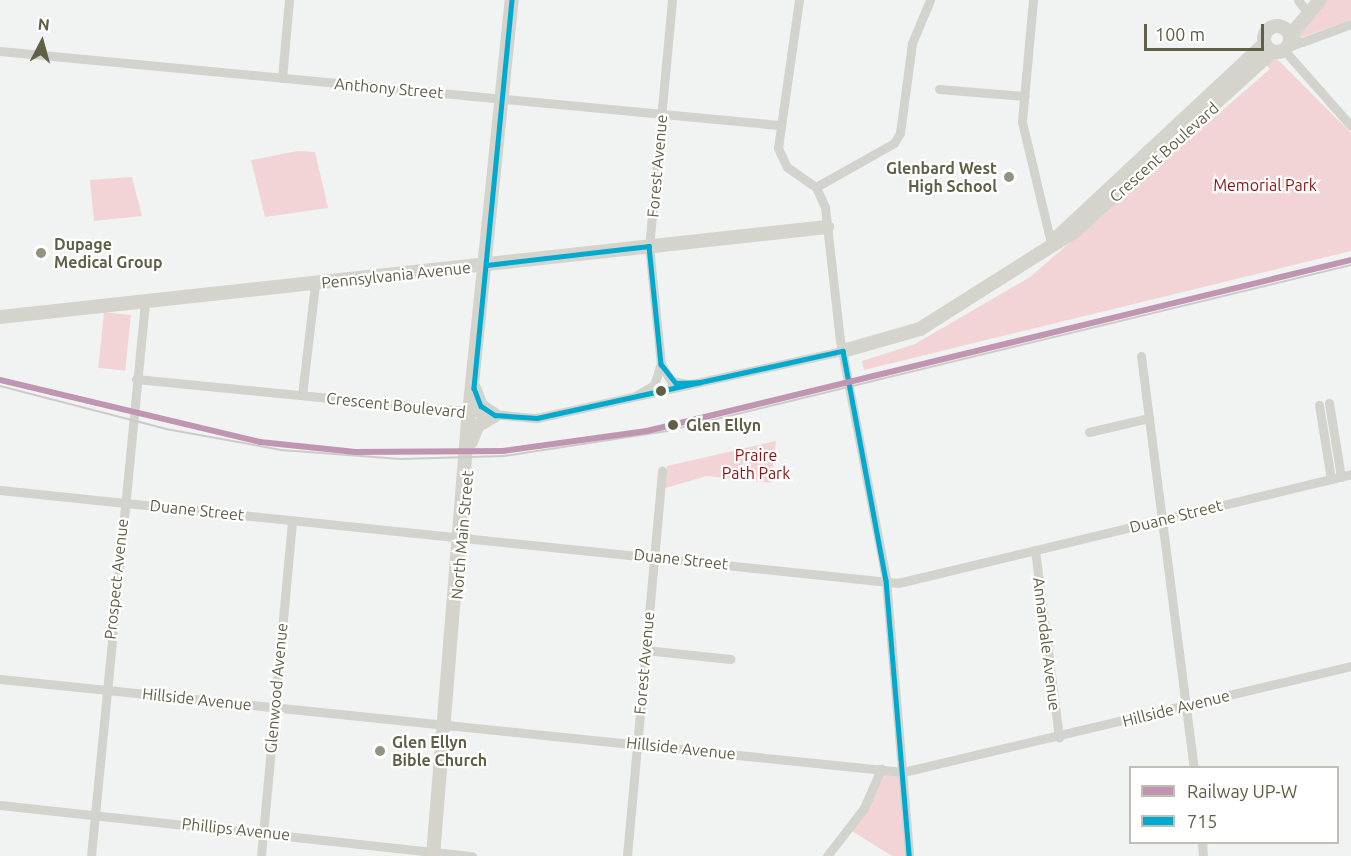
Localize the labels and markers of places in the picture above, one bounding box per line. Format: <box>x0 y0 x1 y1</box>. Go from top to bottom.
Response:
place label: Glenbard West High School <box>886 158 997 196</box>
marker: Glenbard West High School <box>1002 170 1016 184</box>
place label: Dupage Medical Group <box>54 234 162 272</box>
marker: Dupage Medical Group <box>32 244 50 262</box>
unlabelled marker <box>655 385 667 397</box>
place label: Glen Ellyn <box>686 415 761 435</box>
marker: Glen Ellyn <box>664 416 682 434</box>
place label: Glen Ellyn Bible Church <box>392 732 487 770</box>
marker: Glen Ellyn Bible Church <box>373 744 387 758</box>

